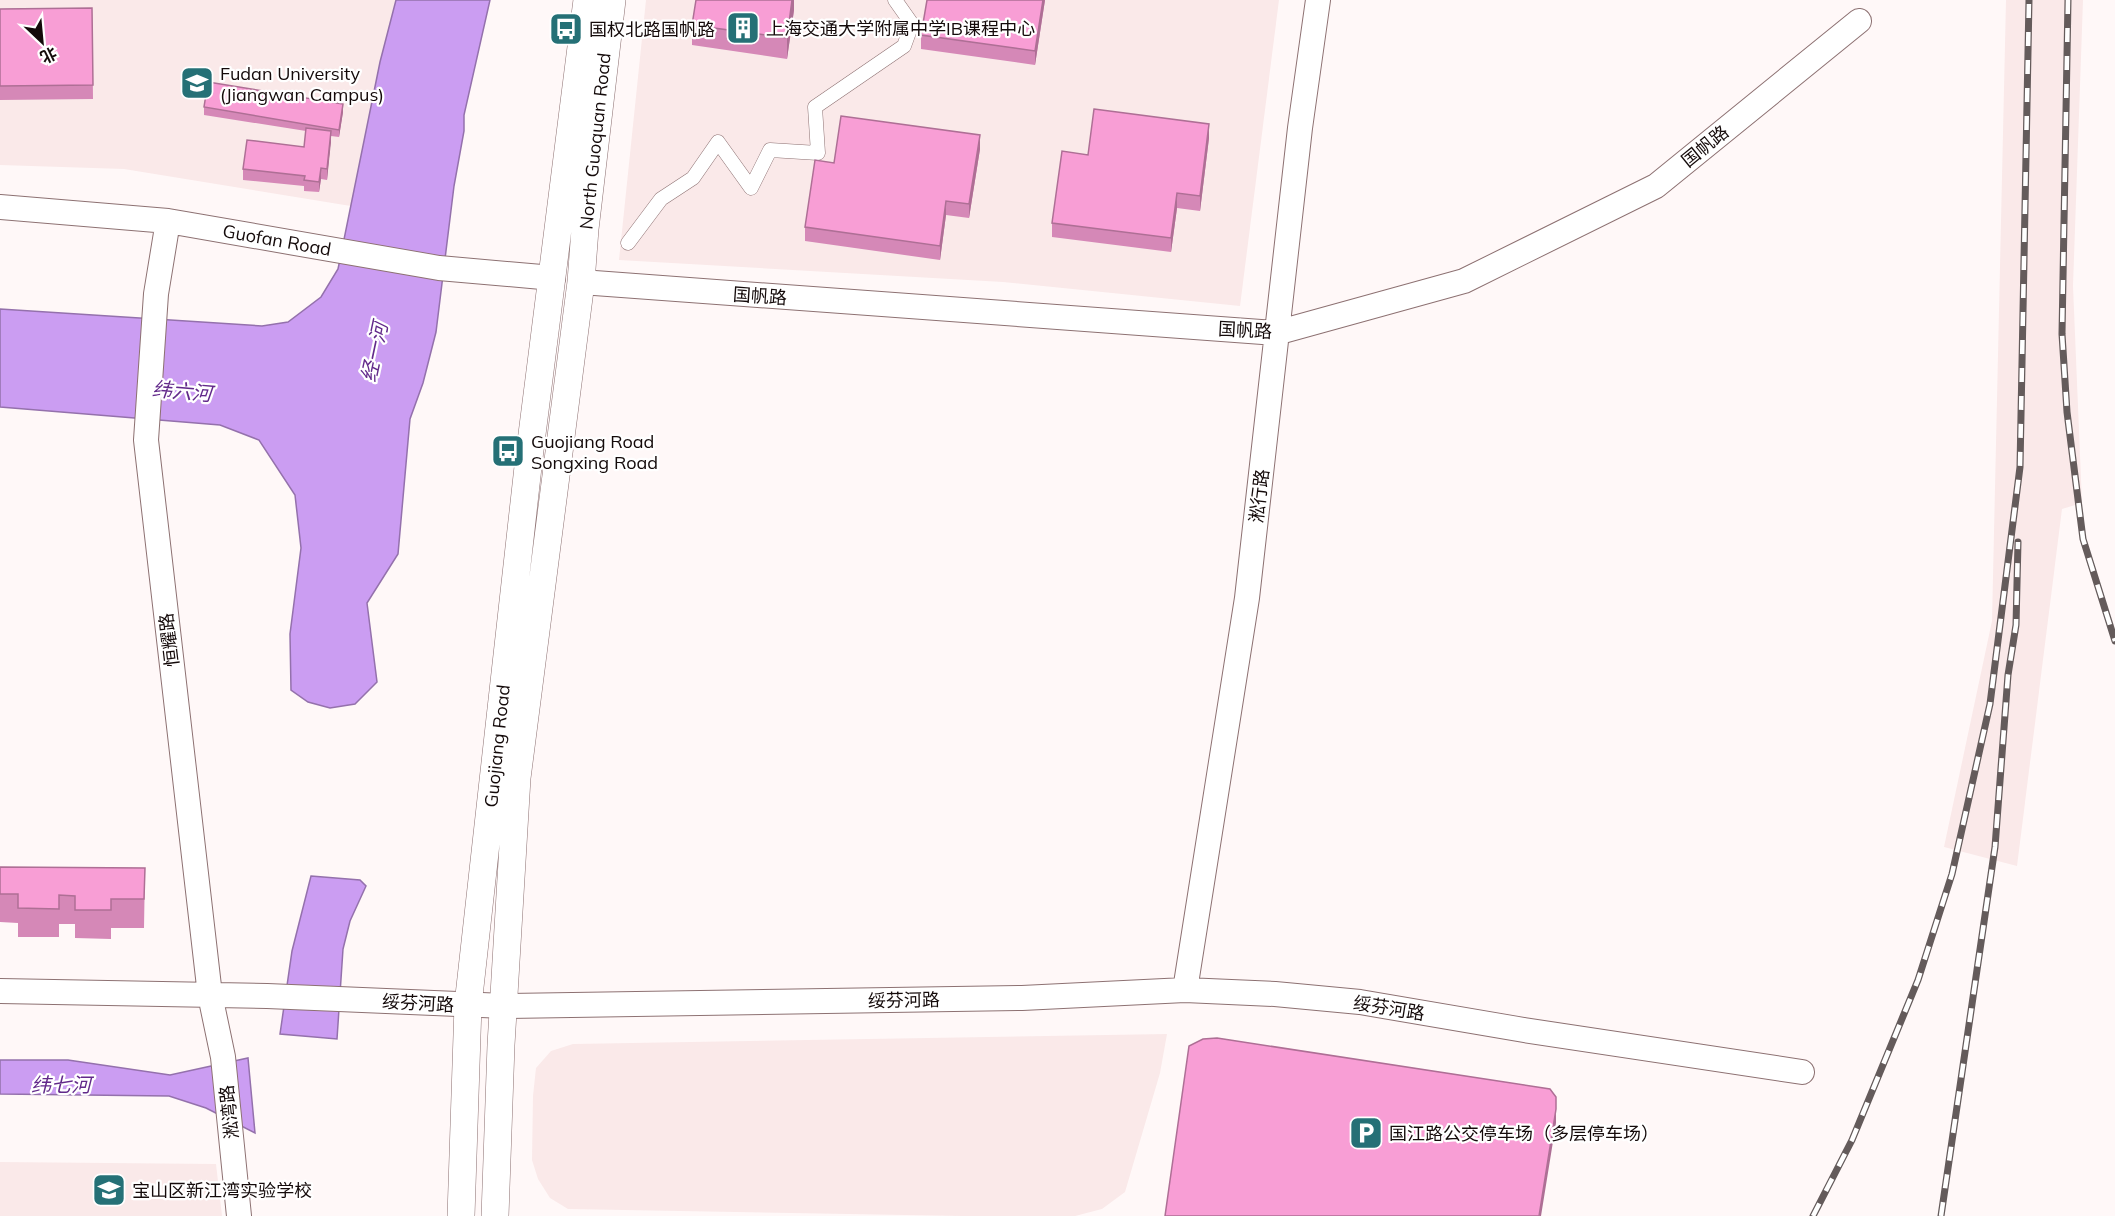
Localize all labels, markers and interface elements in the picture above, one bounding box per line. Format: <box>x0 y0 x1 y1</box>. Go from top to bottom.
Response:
building icon: 上海交通大学附属中学IB课程中心 <box>725 10 761 46</box>
bus stop icon: 国权北路国帆路 <box>548 11 584 47</box>
north arrow <box>12 12 72 72</box>
place label: 上海交通大学附属中学IB课程中心 <box>766 17 1035 40</box>
place label: 国权北路国帆路 <box>589 18 715 41</box>
text: 北 <box>37 43 60 68</box>
street label: North Guoquan Road <box>574 52 616 230</box>
place label: Fudan University (Jiangwan Campus) <box>220 62 384 106</box>
school or university icon: Fudan University (Jiangwan Campus) <box>179 65 215 101</box>
street label: 国帆路 <box>1677 120 1733 172</box>
street label: Guofan Road <box>221 219 333 261</box>
street label: 国帆路 <box>732 283 788 309</box>
water label: 经一河 <box>356 316 393 384</box>
street label: 国帆路 <box>1217 317 1273 343</box>
water label: 纬六河 <box>151 376 217 406</box>
place label: Guojiang Road Songxing Road <box>531 430 658 474</box>
bus stop icon: Guojiang Road Songxing Road <box>490 433 526 469</box>
street label: 淞行路 <box>1244 468 1274 524</box>
street label: 恒耀路 <box>154 612 184 668</box>
street label: Guojiang Road <box>479 683 515 809</box>
street label: 绥芬河路 <box>868 988 940 1012</box>
street label: 绥芬河路 <box>381 990 455 1016</box>
street label: 绥芬河路 <box>1352 991 1426 1025</box>
water label: 纬七河 <box>31 1072 95 1097</box>
street label: 淞湾路 <box>215 1084 243 1140</box>
parking icon: 国江路公交停车场（多层停车场） <box>1348 1115 1384 1151</box>
place label: 国江路公交停车场（多层停车场） <box>1389 1122 1659 1145</box>
school or university icon: 宝山区新江湾实验学校 <box>91 1172 127 1208</box>
place label: 宝山区新江湾实验学校 <box>132 1179 312 1202</box>

